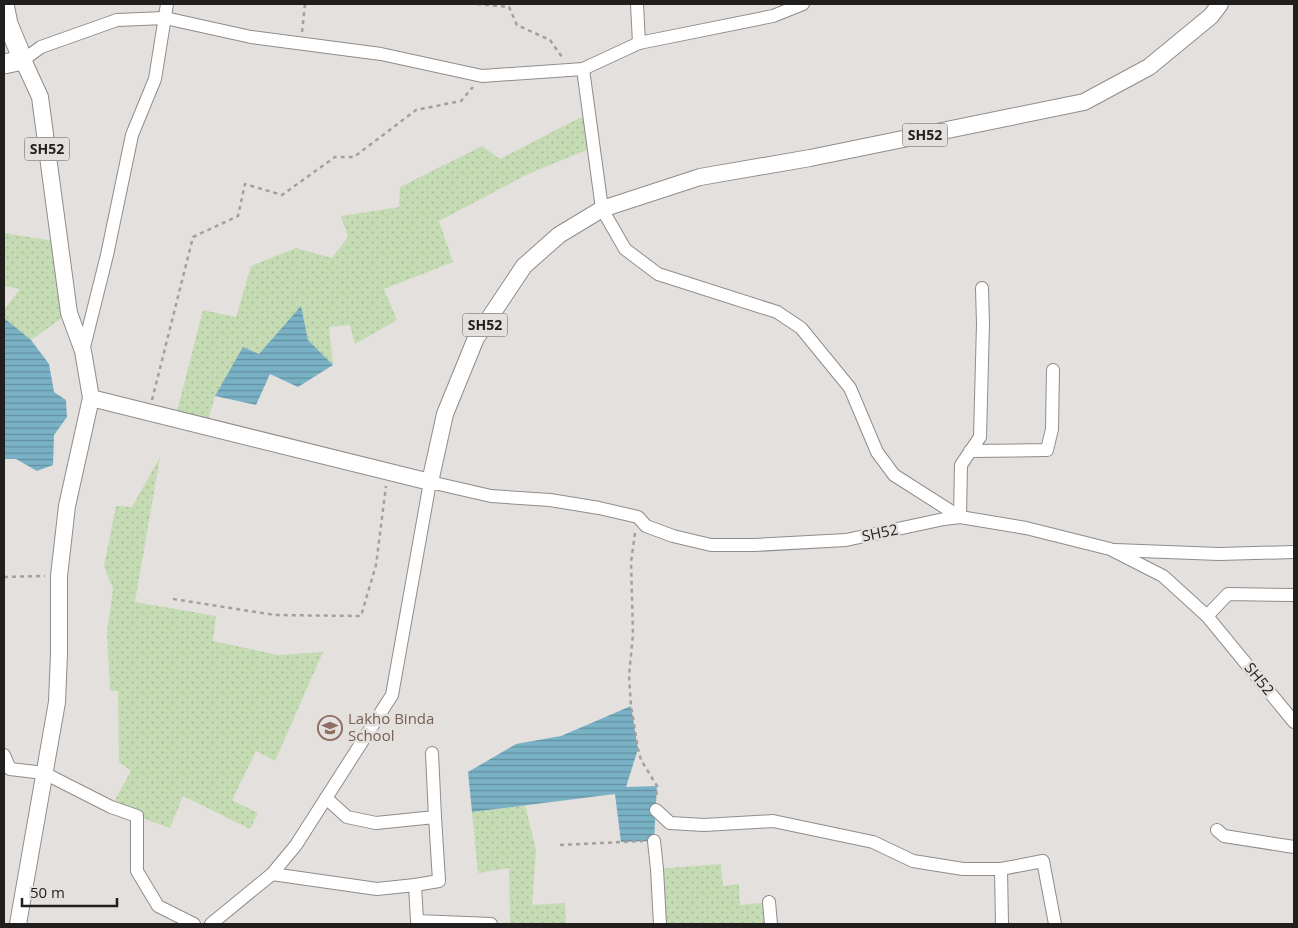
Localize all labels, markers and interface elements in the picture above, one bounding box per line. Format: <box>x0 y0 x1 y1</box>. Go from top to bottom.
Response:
road number: SH52 <box>902 124 948 146</box>
road number: SH52 <box>24 138 70 160</box>
road number: SH52 <box>462 314 508 336</box>
street label: SH52 <box>860 518 900 546</box>
street label: SH52 <box>1241 658 1279 699</box>
place label: Lakho Binda School <box>348 708 434 745</box>
school or university icon: Lakho Binda School <box>317 715 343 741</box>
scale bar <box>22 876 118 908</box>
text: 50 m <box>30 882 65 902</box>

